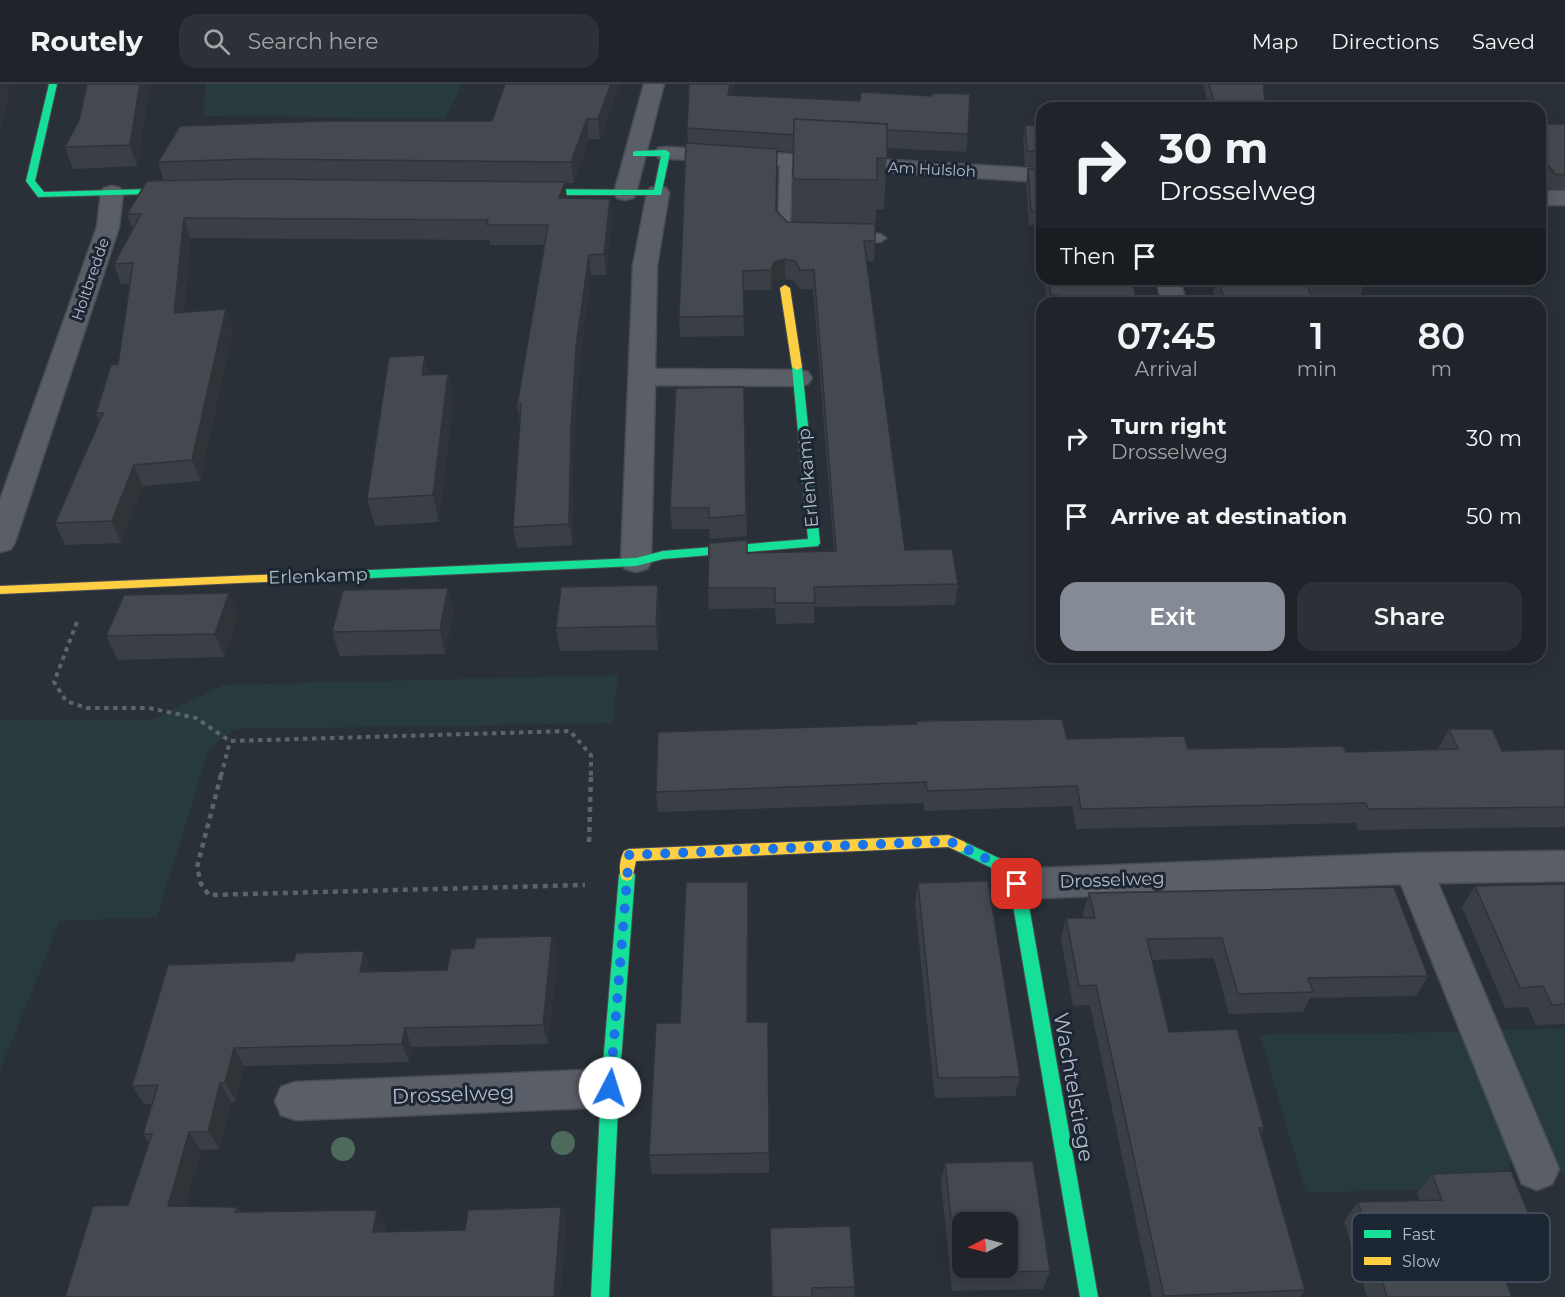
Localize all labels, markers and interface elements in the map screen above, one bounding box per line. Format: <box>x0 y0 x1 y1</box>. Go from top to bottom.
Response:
search box <box>179 14 599 68</box>
text: Routely <box>30 24 143 58</box>
icon: search <box>200 25 233 58</box>
text: Search here <box>248 28 379 55</box>
text: Map <box>1252 29 1298 54</box>
text: Directions <box>1331 29 1439 54</box>
text: Saved <box>1472 29 1535 54</box>
text: 30 m <box>1159 122 1268 174</box>
icon: right <box>1060 126 1138 204</box>
street label: Am Hülsloh <box>888 157 976 181</box>
text: Drosselweg <box>1159 174 1317 207</box>
street label: Holtbredde <box>67 235 113 323</box>
icon: arrive <box>1128 240 1161 273</box>
text: Then <box>1060 243 1116 270</box>
text: 07:45 <box>1117 314 1216 358</box>
text: 1 <box>1310 314 1324 358</box>
text: 80 <box>1418 314 1465 358</box>
text: Arrival <box>1135 357 1198 381</box>
text: min <box>1297 357 1337 381</box>
text: m <box>1431 357 1452 381</box>
text: Turn right <box>1111 413 1226 440</box>
icon: right <box>1060 422 1093 455</box>
text: 30 m <box>1466 425 1522 452</box>
street label: Erlenkamp <box>793 427 823 529</box>
text: Drosselweg <box>1111 440 1228 464</box>
icon: arrive <box>1060 500 1093 533</box>
text: Arrive at destination <box>1111 503 1347 530</box>
text: 50 m <box>1466 503 1522 530</box>
street label: Erlenkamp <box>268 563 368 589</box>
button: Exit <box>1060 582 1285 651</box>
button: Share <box>1297 582 1522 651</box>
pin <box>991 858 1042 909</box>
icon: arrive <box>1000 867 1033 900</box>
street label: Drosselweg <box>1059 867 1165 893</box>
street label: Wachtelstiege <box>1049 1010 1099 1164</box>
position arrow <box>578 1056 642 1120</box>
street label: Drosselweg <box>391 1079 515 1109</box>
north arrow <box>952 1212 1018 1278</box>
map controls <box>952 1212 1018 1278</box>
legend <box>1352 1213 1550 1282</box>
text: Fast <box>1402 1225 1436 1244</box>
text: Slow <box>1402 1252 1440 1271</box>

